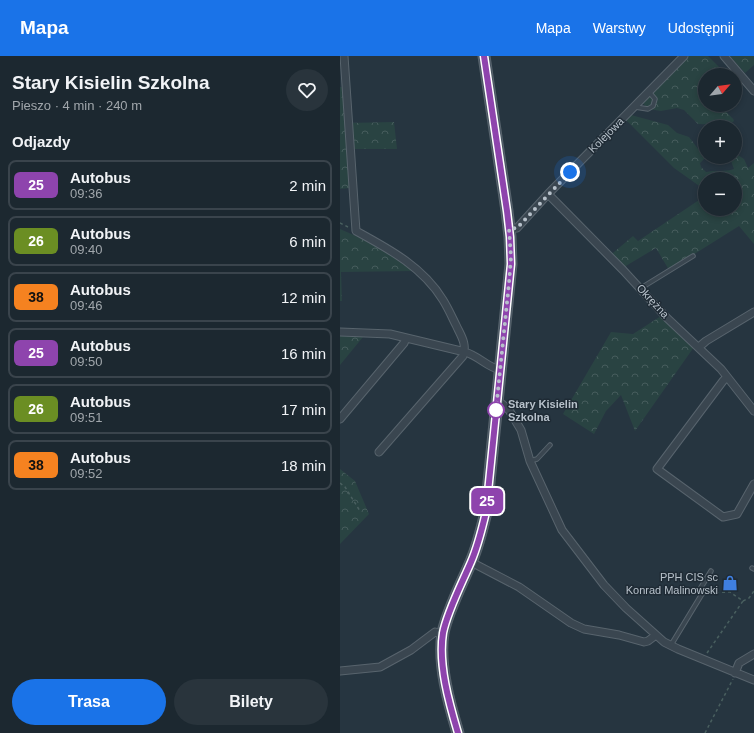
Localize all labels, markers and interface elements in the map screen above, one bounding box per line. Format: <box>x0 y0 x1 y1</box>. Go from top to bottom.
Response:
text: Mapa <box>20 17 69 38</box>
text: Mapa <box>536 20 571 36</box>
text: Warstwy <box>593 20 646 36</box>
text: Udostępnij <box>668 20 734 36</box>
north arrow <box>698 68 742 112</box>
map controls <box>698 68 742 216</box>
button: heart <box>286 69 328 111</box>
text: Stary Kisielin Szkolna <box>12 72 209 93</box>
text: Pieszo · 4 min · 240 m <box>12 98 142 113</box>
street label: Kolejowa <box>586 114 627 155</box>
button: + <box>698 120 742 164</box>
text: Odjazdy <box>12 133 70 150</box>
your location <box>560 162 580 182</box>
text: Autobus <box>70 169 131 186</box>
button: − <box>698 172 742 216</box>
text: 25 <box>28 177 44 193</box>
text: 2 min <box>289 177 326 194</box>
text: 09:36 <box>70 186 103 201</box>
text: Autobus <box>70 225 131 242</box>
text: 26 <box>28 233 44 249</box>
text: 6 min <box>289 233 326 250</box>
text: 09:40 <box>70 242 103 257</box>
text: Autobus <box>70 281 131 298</box>
street label: Okrężna <box>634 282 672 321</box>
text: 38 <box>28 289 44 305</box>
text: 12 min <box>281 289 326 306</box>
text: 09:46 <box>70 298 103 313</box>
text: Autobus <box>70 337 131 354</box>
text: 25 <box>28 345 44 361</box>
text: 16 min <box>281 345 326 362</box>
text: 09:50 <box>70 354 103 369</box>
text: Autobus <box>70 393 131 410</box>
place label: Stary Kisielin Szkolna <box>508 398 578 423</box>
text: 26 <box>28 401 44 417</box>
text: 17 min <box>281 401 326 418</box>
marker: Stary Kisielin Szkolna <box>487 401 505 419</box>
text: 09:51 <box>70 410 103 425</box>
text: Autobus <box>70 449 131 466</box>
text: 38 <box>28 457 44 473</box>
text: 18 min <box>281 457 326 474</box>
text: 09:52 <box>70 466 103 481</box>
line badge: 25 <box>469 488 505 514</box>
text: 25 <box>479 493 495 509</box>
place label: PPH CIS sc Konrad Malinowski <box>626 571 718 596</box>
shop icon: PPH CIS sc Konrad Malinowski <box>721 574 739 592</box>
button: Trasa <box>12 679 166 725</box>
button: Bilety <box>174 679 328 725</box>

